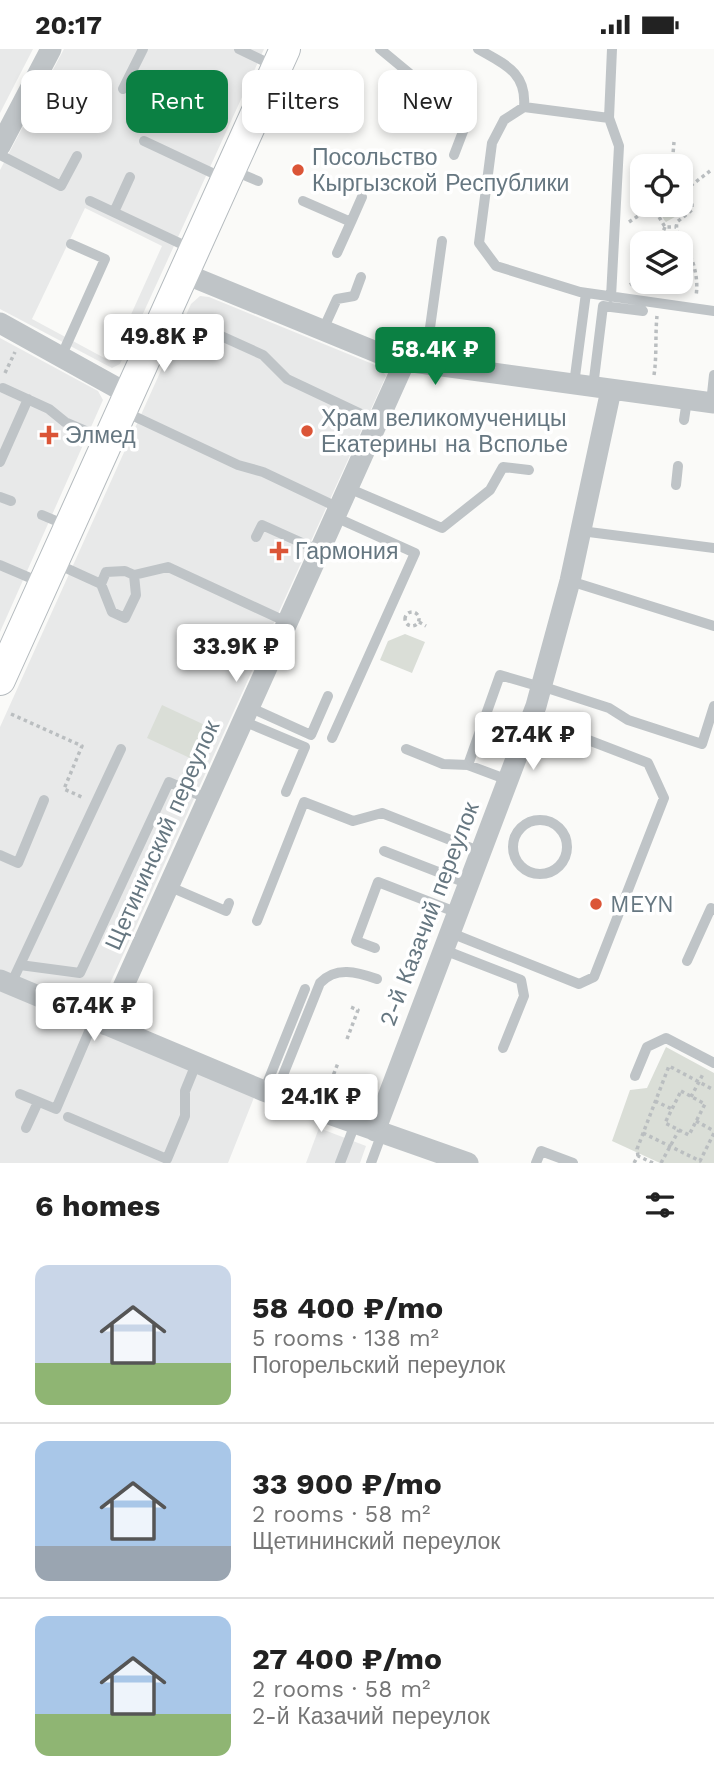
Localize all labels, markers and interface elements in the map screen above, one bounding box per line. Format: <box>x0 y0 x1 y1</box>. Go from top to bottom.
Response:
text: 20:17 <box>35 10 102 40</box>
chip: Buy <box>21 70 112 133</box>
chip: Rent <box>126 70 228 133</box>
chip: Filters <box>242 70 364 133</box>
chip: New <box>378 70 477 133</box>
place label: Посольство Кыргызской Республики <box>312 144 569 197</box>
map controls <box>630 154 693 294</box>
button: locate <box>630 154 693 217</box>
marker: Посольство Кыргызской Республики <box>290 162 306 178</box>
button: layers <box>630 231 693 294</box>
pin: 49.8K ₽ <box>99 315 229 374</box>
text: 49.8K ₽ <box>120 323 208 350</box>
pin: 58.4K ₽ <box>370 327 500 387</box>
text: 58.4K ₽ <box>391 336 479 363</box>
place label: Храм великомученицы Екатерины на Всполье <box>321 405 568 458</box>
place label: Элмед <box>65 422 136 449</box>
marker: Храм великомученицы Екатерины на Всполье <box>299 423 315 439</box>
marker: Элмед <box>39 425 59 445</box>
place label: Гармония <box>295 538 398 565</box>
marker: Гармония <box>269 541 289 561</box>
pin: 33.9K ₽ <box>171 625 301 684</box>
text: 33.9K ₽ <box>193 633 279 660</box>
pin: 27.4K ₽ <box>468 713 598 772</box>
street label: Щетининский переулок <box>100 715 226 954</box>
text: 27.4K ₽ <box>491 721 575 748</box>
street label: 2-й Казачий переулок <box>374 797 485 1030</box>
place label: MEYN <box>610 891 674 918</box>
marker: MEYN <box>588 896 604 912</box>
pin: 67.4K ₽ <box>29 983 159 1043</box>
text: 67.4K ₽ <box>52 992 136 1019</box>
pin: 24.1K ₽ <box>256 1075 386 1134</box>
text: 24.1K ₽ <box>281 1083 361 1110</box>
icon: filters <box>641 1186 679 1224</box>
text: 6 homes <box>35 1188 160 1223</box>
text: 58 400 ₽/mo <box>252 1290 443 1325</box>
icon: home <box>91 1293 175 1377</box>
text: 5 rooms · 138 m² <box>252 1325 439 1352</box>
text: Погорельский переулок <box>252 1352 505 1379</box>
text: 33 900 ₽/mo <box>252 1466 442 1501</box>
icon: home <box>91 1469 175 1553</box>
text: 2 rooms · 58 m² <box>252 1501 431 1528</box>
text: Щетининский переулок <box>252 1528 500 1555</box>
text: 27 400 ₽/mo <box>252 1641 442 1676</box>
icon: home <box>91 1644 175 1728</box>
text: 2 rooms · 58 m² <box>252 1676 431 1703</box>
text: 2-й Казачий переулок <box>252 1703 490 1730</box>

